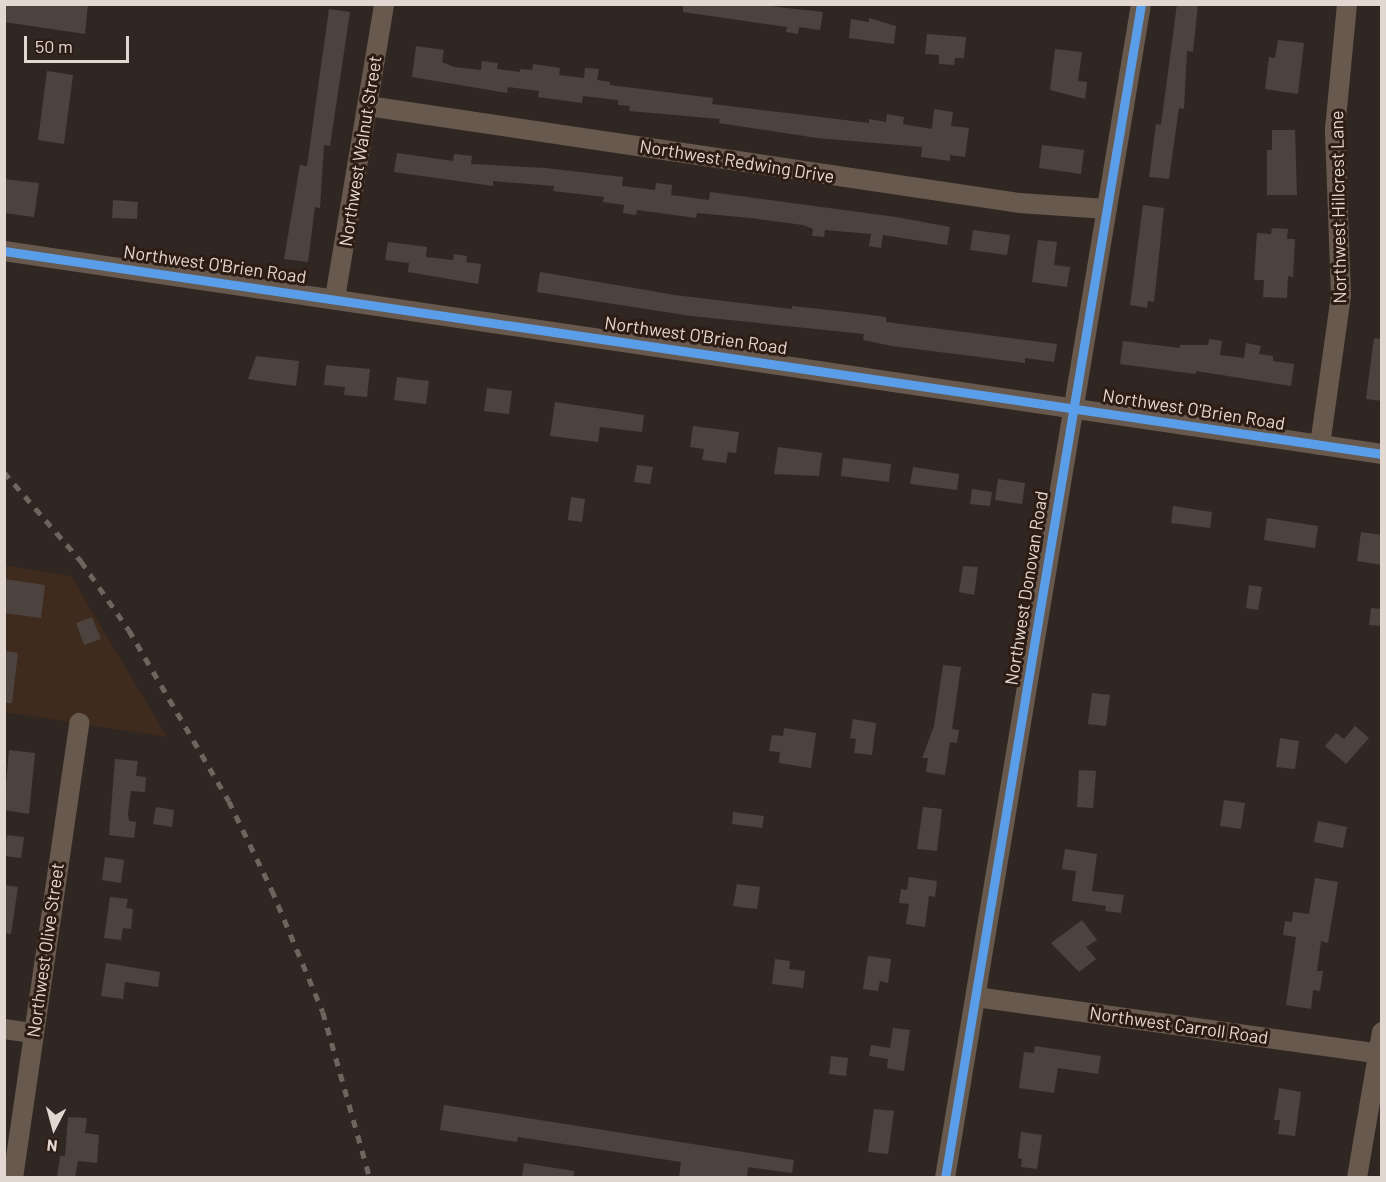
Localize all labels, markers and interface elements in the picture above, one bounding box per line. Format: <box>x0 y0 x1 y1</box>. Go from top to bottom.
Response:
scale bar <box>27 24 132 62</box>
text: 50 m <box>35 35 73 57</box>
street label: Northwest Walnut Street <box>334 54 386 248</box>
street label: Northwest Hillcrest Lane <box>1326 110 1350 304</box>
street label: Northwest Redwing Drive <box>638 135 836 187</box>
street label: Northwest O'Brien Road <box>122 240 308 288</box>
street label: Northwest O'Brien Road <box>603 311 789 359</box>
street label: Northwest O'Brien Road <box>1101 384 1287 434</box>
street label: Northwest Donovan Road <box>1000 489 1052 687</box>
street label: Northwest Olive Street <box>22 861 68 1039</box>
street label: Northwest Carroll Road <box>1088 1002 1270 1048</box>
north arrow <box>24 1098 84 1158</box>
text: N <box>46 1136 58 1156</box>

